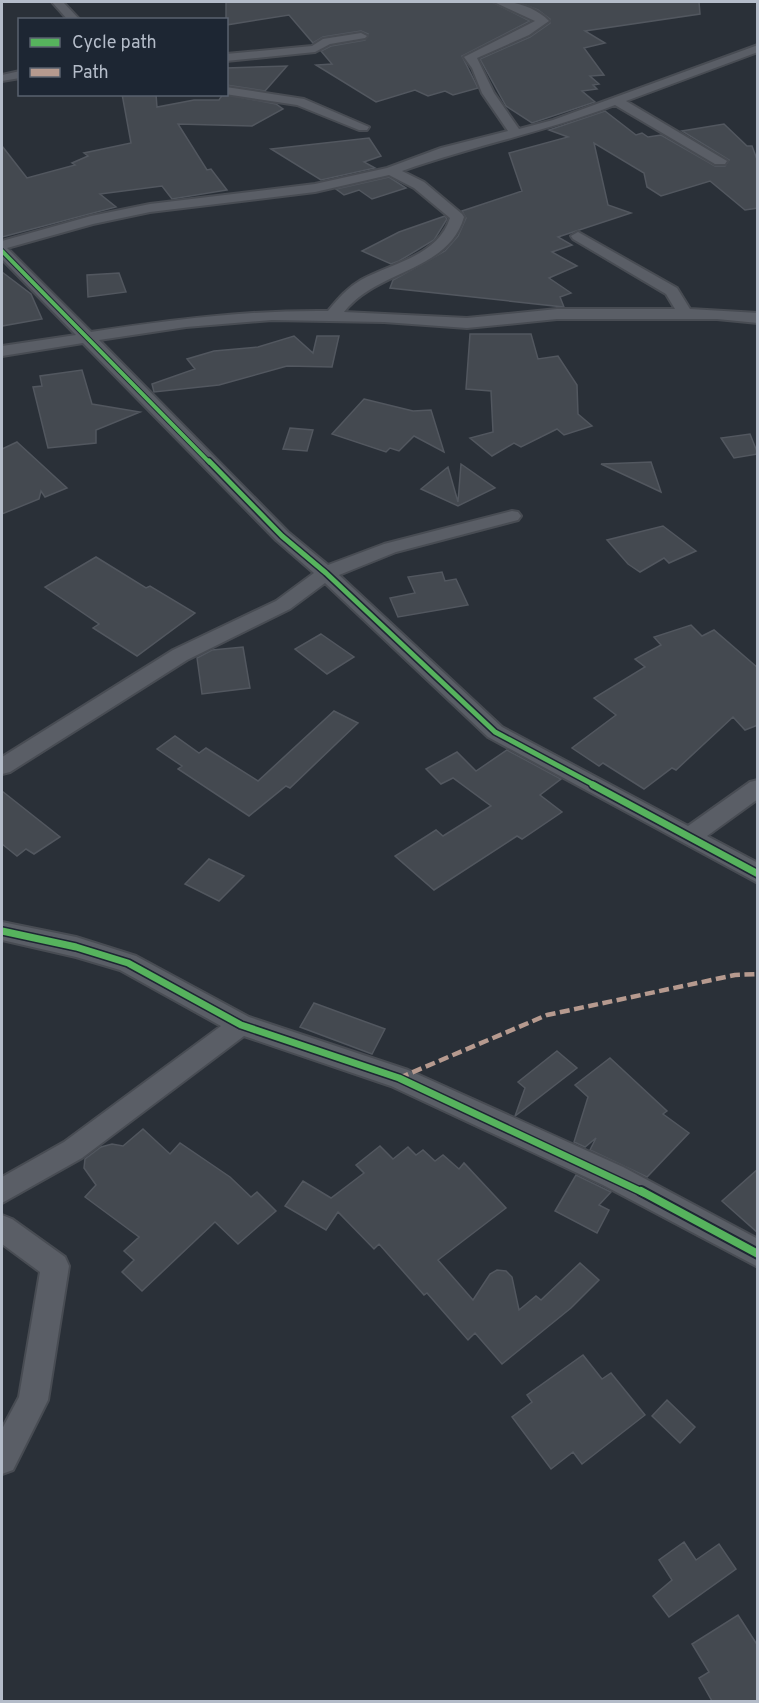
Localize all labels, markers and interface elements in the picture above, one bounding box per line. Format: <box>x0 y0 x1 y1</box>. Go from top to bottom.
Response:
legend <box>18 18 228 96</box>
text: Cycle path <box>72 32 157 55</box>
text: Path <box>72 62 109 85</box>

